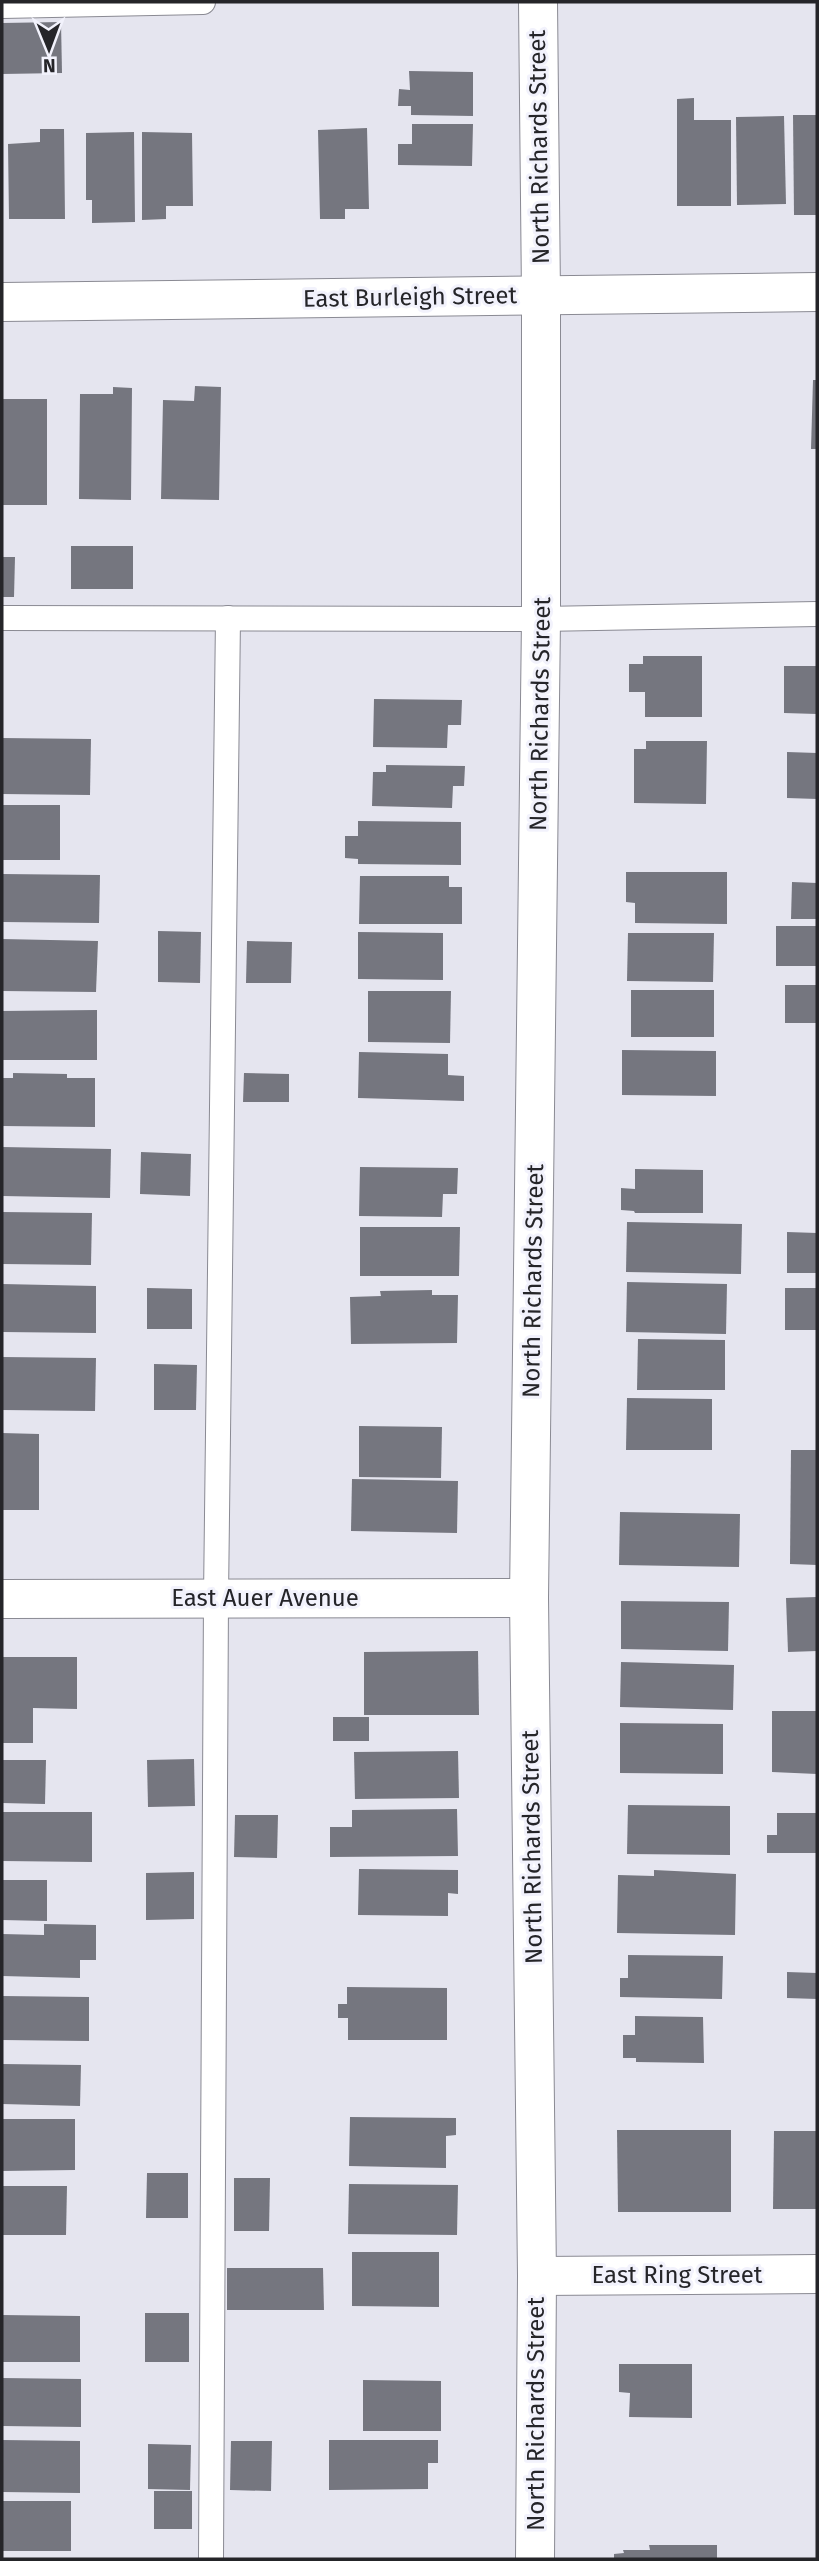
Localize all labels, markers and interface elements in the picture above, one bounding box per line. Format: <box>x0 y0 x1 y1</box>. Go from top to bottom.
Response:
north arrow <box>14 14 84 84</box>
street label: North Richards Street <box>523 29 555 264</box>
text: N <box>43 54 56 77</box>
street label: East Burleigh Street <box>303 281 518 313</box>
street label: North Richards Street <box>524 596 556 831</box>
street label: North Richards Street <box>517 1163 549 1398</box>
street label: East Auer Avenue <box>171 1584 359 1612</box>
street label: North Richards Street <box>516 1729 548 1964</box>
street label: East Ring Street <box>592 2261 763 2289</box>
street label: North Richards Street <box>522 2297 550 2531</box>

